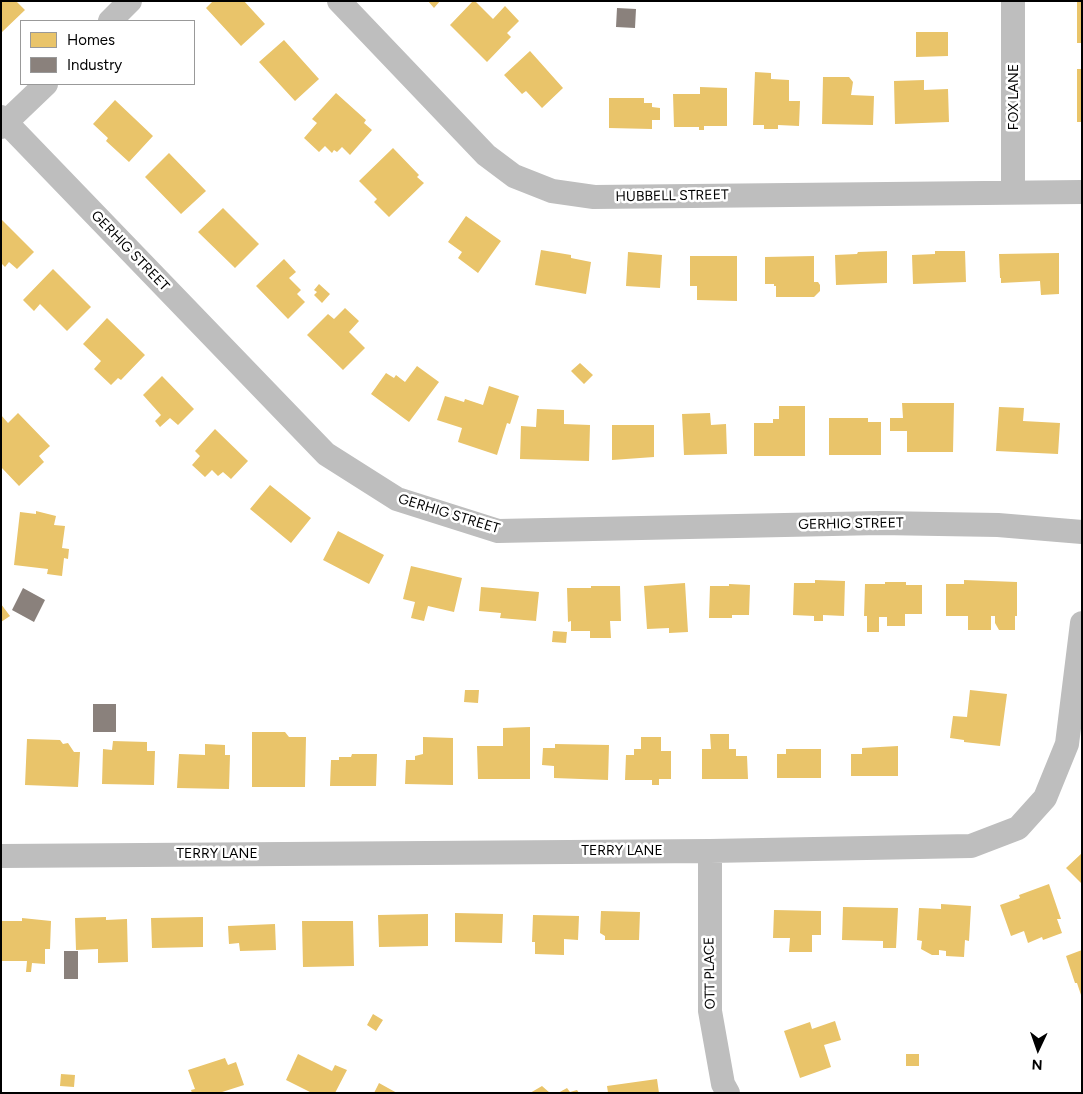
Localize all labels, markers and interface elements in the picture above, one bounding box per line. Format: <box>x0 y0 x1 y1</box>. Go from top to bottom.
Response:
legend <box>20 20 195 85</box>
text: Homes <box>67 31 115 49</box>
text: Industry <box>67 56 122 74</box>
street label: FOX LANE <box>1006 64 1022 130</box>
street label: HUBBELL STREET <box>615 187 729 205</box>
street label: GERHIG STREET <box>87 207 173 295</box>
street label: GERHIG STREET <box>396 491 502 537</box>
street label: GERHIG STREET <box>798 515 904 533</box>
street label: TERRY LANE <box>581 843 663 859</box>
street label: TERRY LANE <box>176 846 258 862</box>
street label: OTT PLACE <box>701 937 719 1009</box>
north arrow <box>1013 1024 1063 1074</box>
text: N <box>1031 1056 1043 1073</box>

